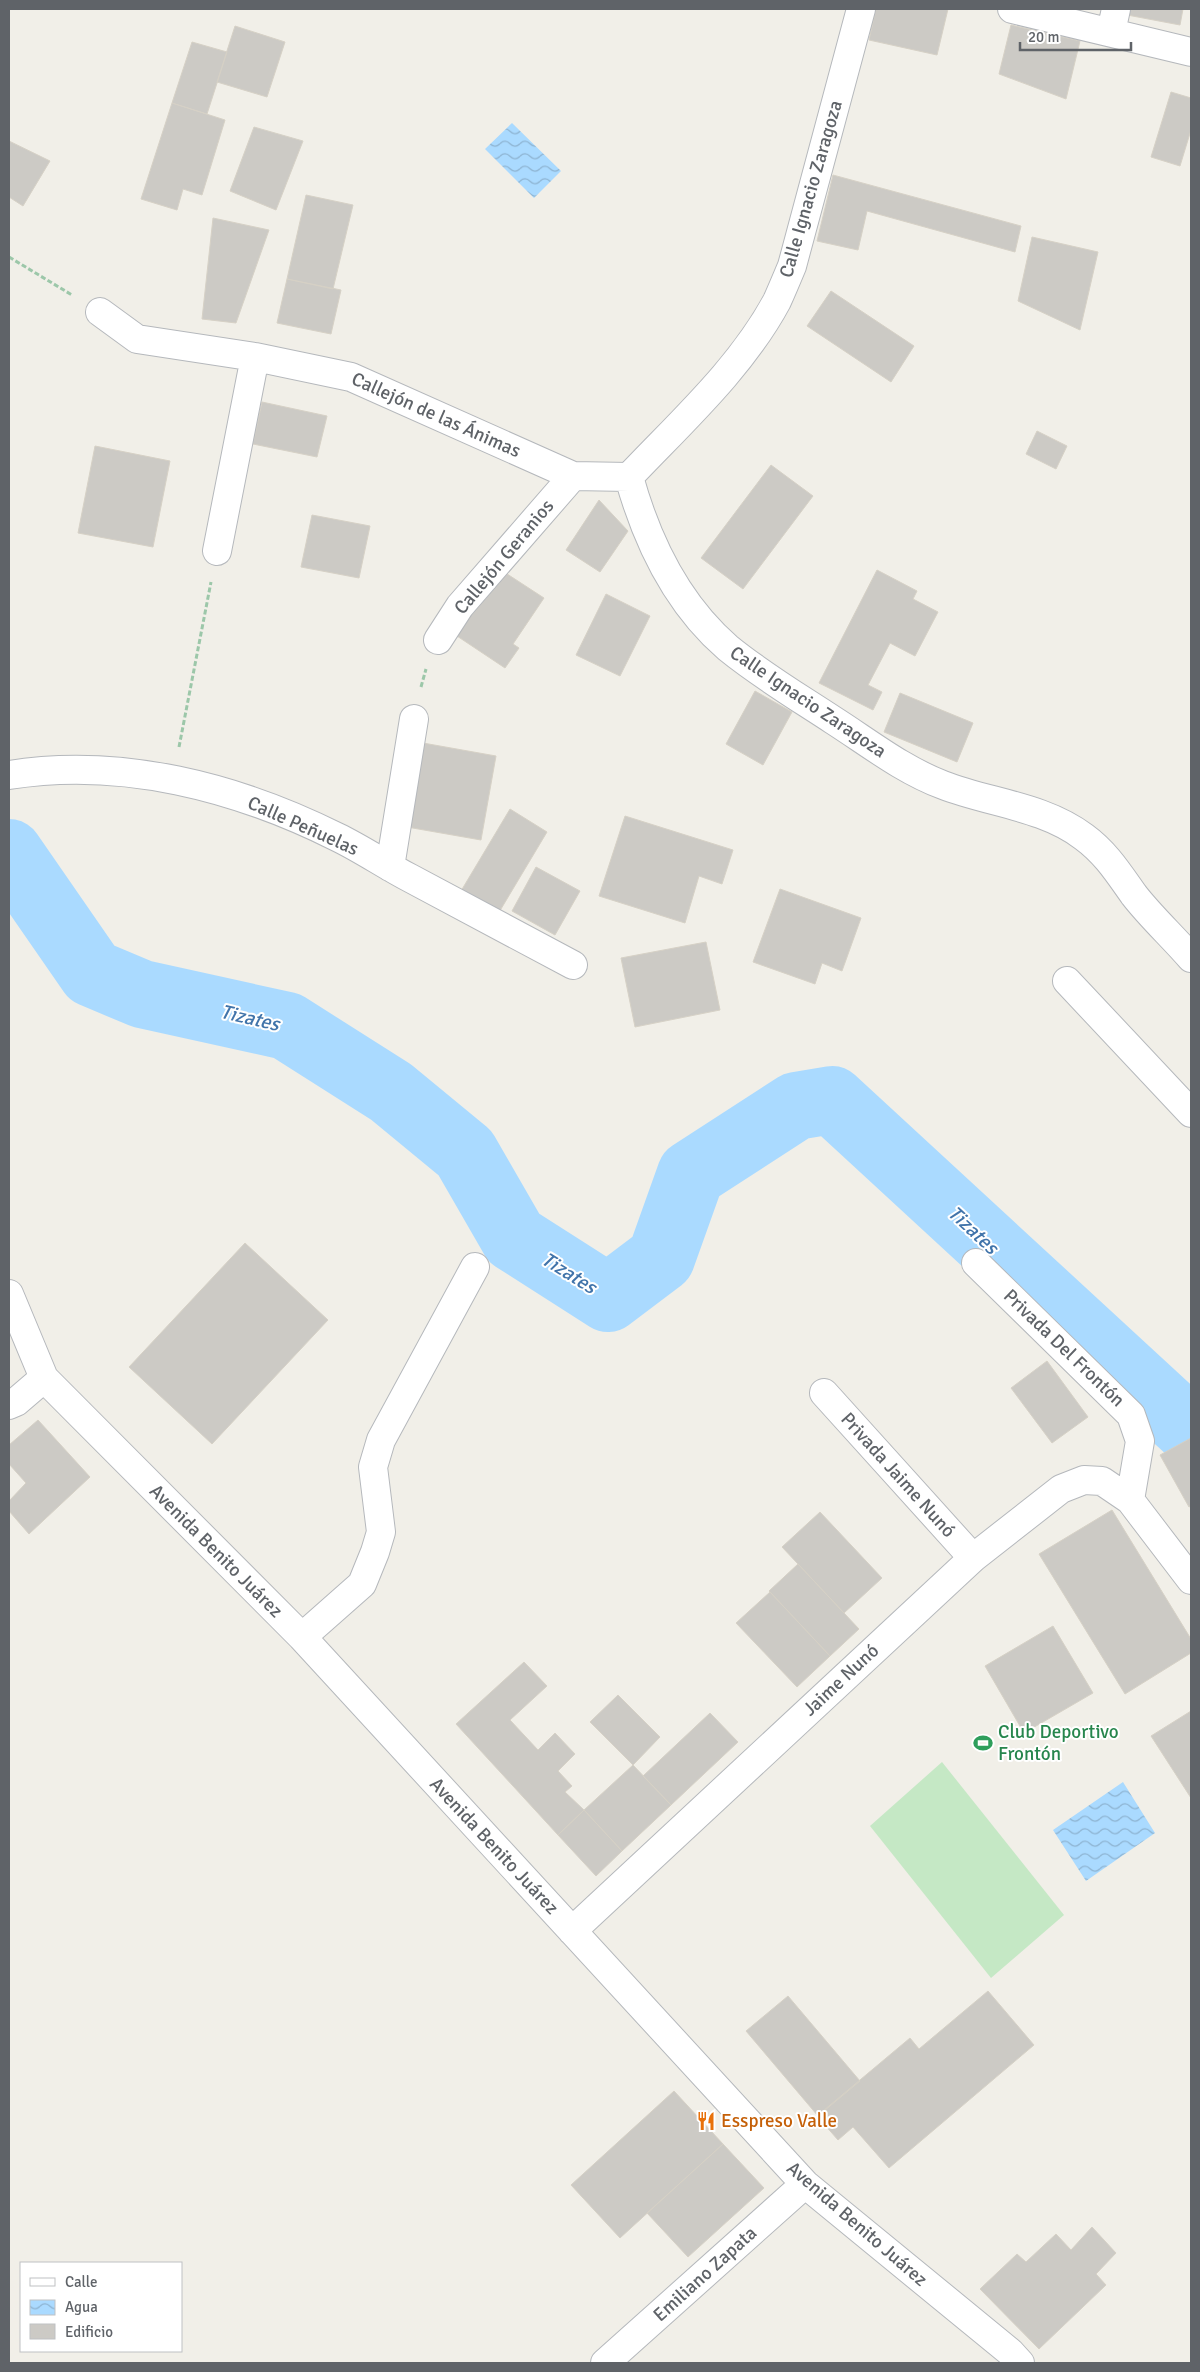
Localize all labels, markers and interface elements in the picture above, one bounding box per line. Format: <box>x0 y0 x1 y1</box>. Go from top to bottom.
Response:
scale bar <box>1020 20 1131 52</box>
text: 20 m <box>1028 28 1059 46</box>
street label: Calle Ignacio Zaragoza <box>774 98 848 280</box>
street label: Callejón de las Ánimas <box>348 367 524 463</box>
street label: Callejón Geranios <box>449 495 559 619</box>
street label: Calle Ignacio Zaragoza <box>725 641 891 763</box>
street label: Calle Peñuelas <box>244 791 362 861</box>
water label: Tizates <box>218 999 284 1037</box>
water label: Tizates <box>943 1200 1005 1261</box>
water label: Tizates <box>537 1247 603 1301</box>
street label: Privada Del Frontón <box>998 1284 1130 1412</box>
street label: Privada Jaime Nunó <box>836 1408 961 1543</box>
street label: Avenida Benito Juárez <box>144 1479 288 1623</box>
street label: Jaime Nunó <box>798 1639 884 1721</box>
place label: Club Deportivo Frontón <box>998 1720 1119 1766</box>
sports icon: Club Deportivo Frontón <box>972 1732 994 1754</box>
street label: Avenida Benito Juárez <box>424 1772 564 1920</box>
place label: Esspreso Valle <box>721 2109 837 2133</box>
restaurant icon: Esspreso Valle <box>695 2110 717 2132</box>
street label: Avenida Benito Juárez <box>782 2156 932 2292</box>
street label: Emiliano Zapata <box>648 2221 762 2327</box>
legend <box>20 2262 182 2352</box>
text: Calle <box>65 2273 98 2291</box>
text: Agua <box>65 2298 98 2316</box>
text: Edificio <box>65 2323 113 2341</box>

